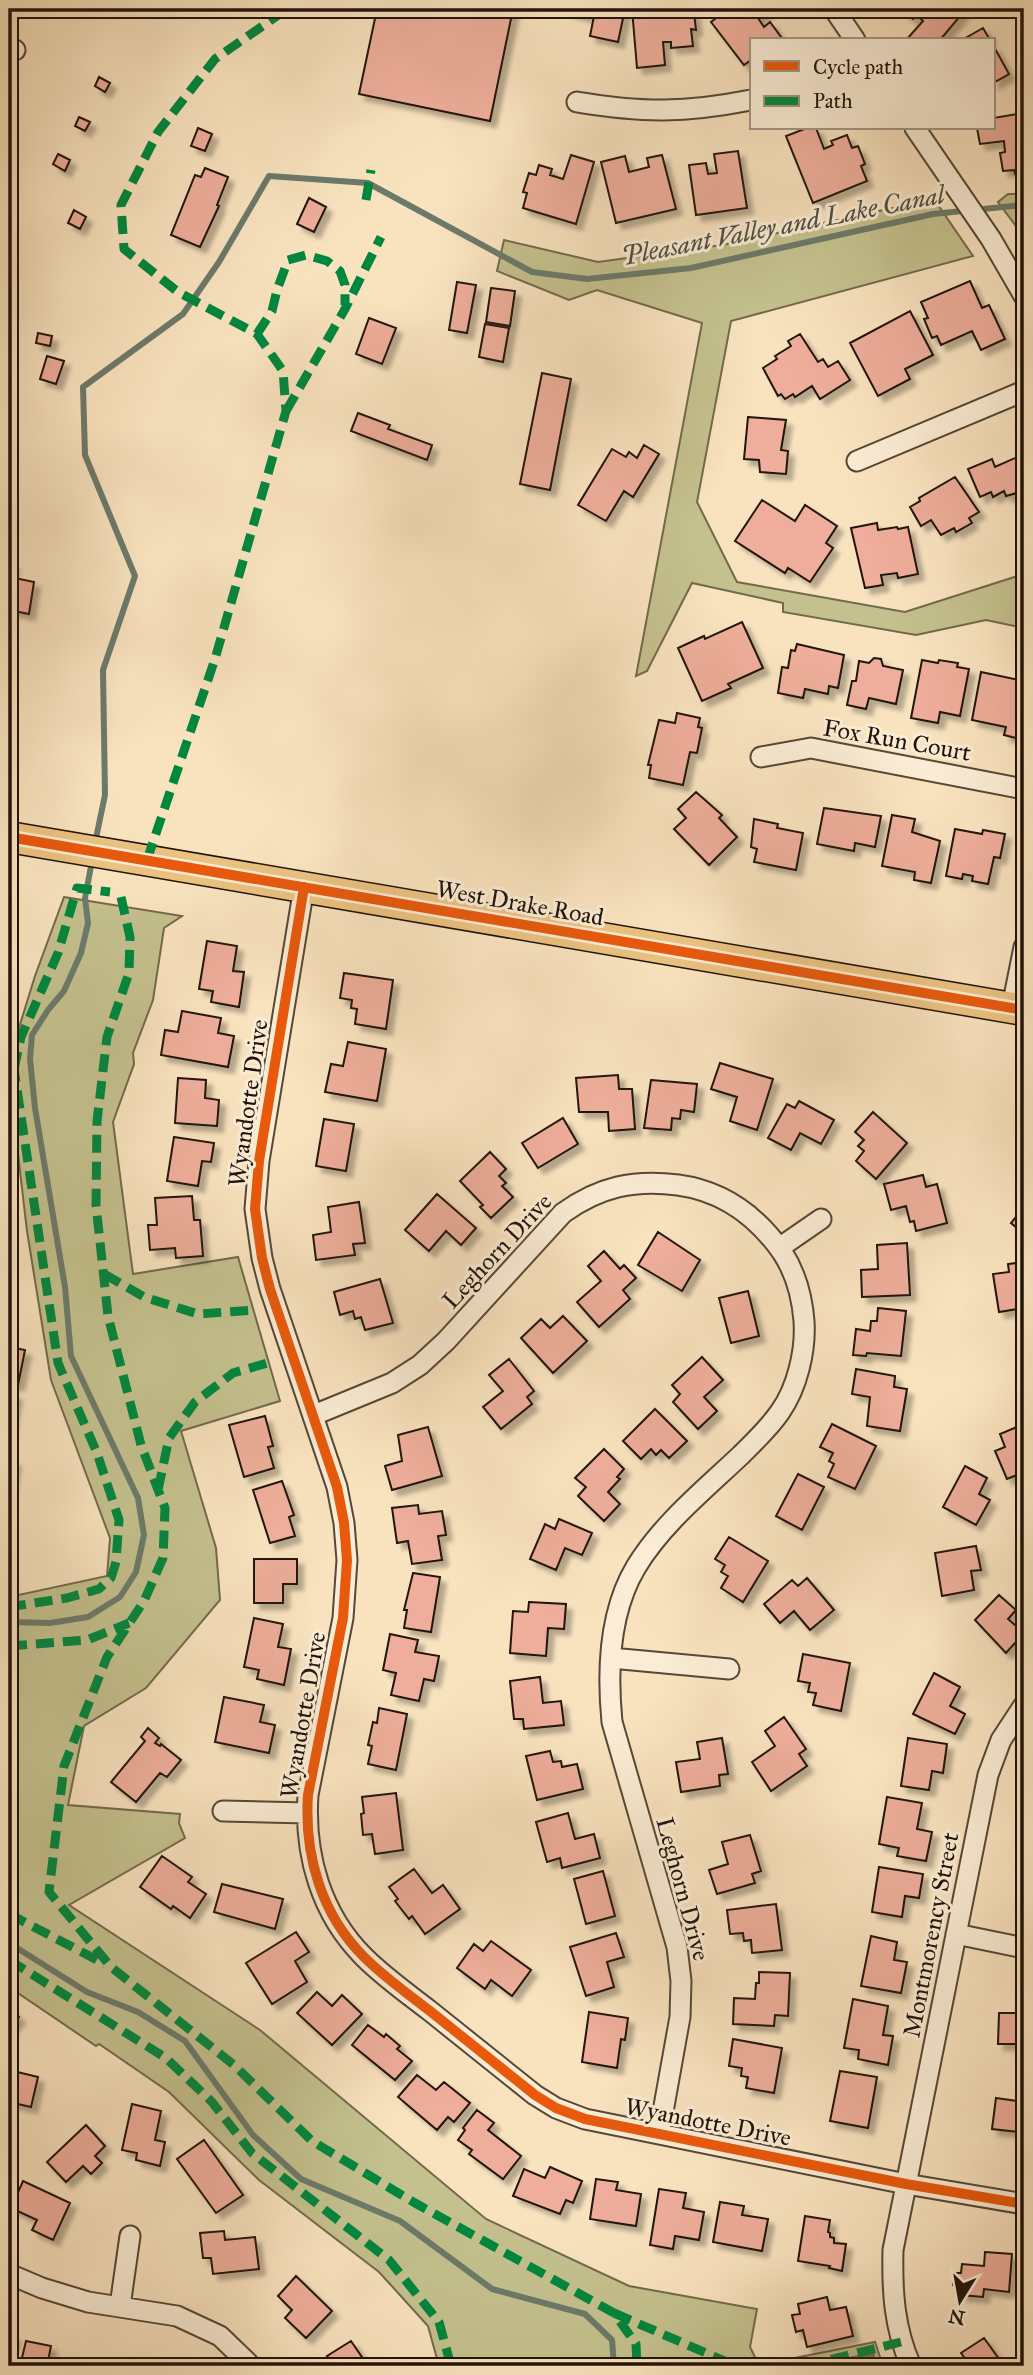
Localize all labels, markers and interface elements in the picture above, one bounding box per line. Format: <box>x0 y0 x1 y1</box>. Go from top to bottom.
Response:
legend <box>750 38 995 130</box>
text: Cycle path <box>813 54 904 80</box>
text: Path <box>813 88 853 114</box>
water label: Pleasant Valley and Lake Canal <box>619 178 949 272</box>
street label: Fox Run Court <box>821 712 974 768</box>
street label: West Drake Road <box>434 874 606 932</box>
street label: Wyandotte Drive <box>221 1017 275 1189</box>
street label: Leghorn Drive <box>436 1187 558 1315</box>
street label: Wyandotte Drive <box>274 1629 332 1801</box>
street label: Leghorn Drive <box>649 1814 717 1964</box>
street label: Montmorency Street <box>896 1829 966 2040</box>
street label: Wyandotte Drive <box>622 2091 794 2153</box>
north arrow <box>925 2266 995 2336</box>
text: N <box>947 2304 967 2330</box>

